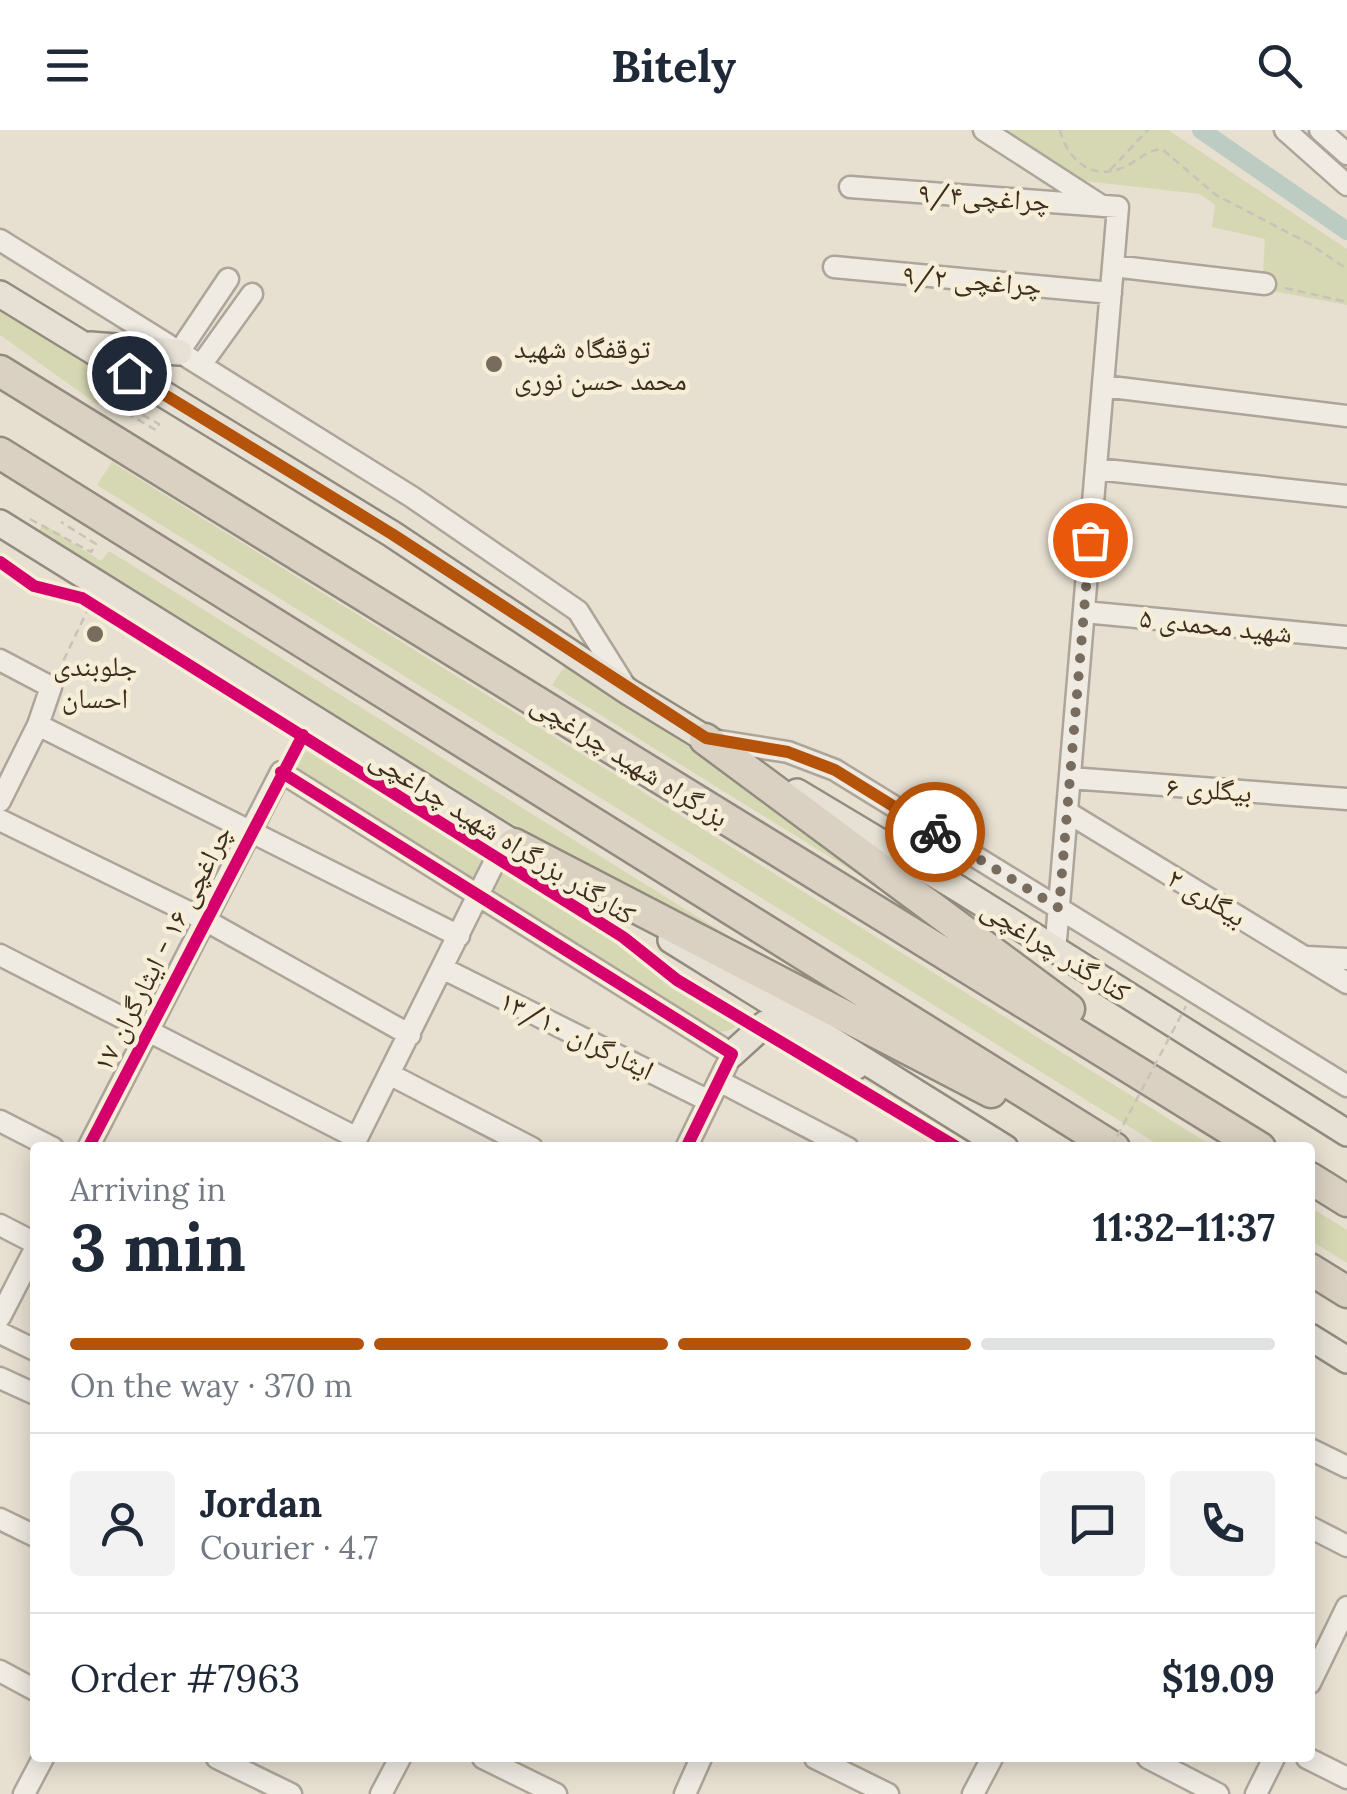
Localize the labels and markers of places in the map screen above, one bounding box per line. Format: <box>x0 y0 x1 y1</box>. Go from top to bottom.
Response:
place label: توقفگاه شهید محمد حسن نوری <box>514 330 687 398</box>
pin <box>87 331 172 416</box>
marker: توقفگاه شهید محمد حسن نوری <box>483 353 505 375</box>
pin <box>1048 498 1133 583</box>
marker: جلوبندی احسان <box>84 623 106 645</box>
place label: جلوبندی احسان <box>53 648 137 716</box>

